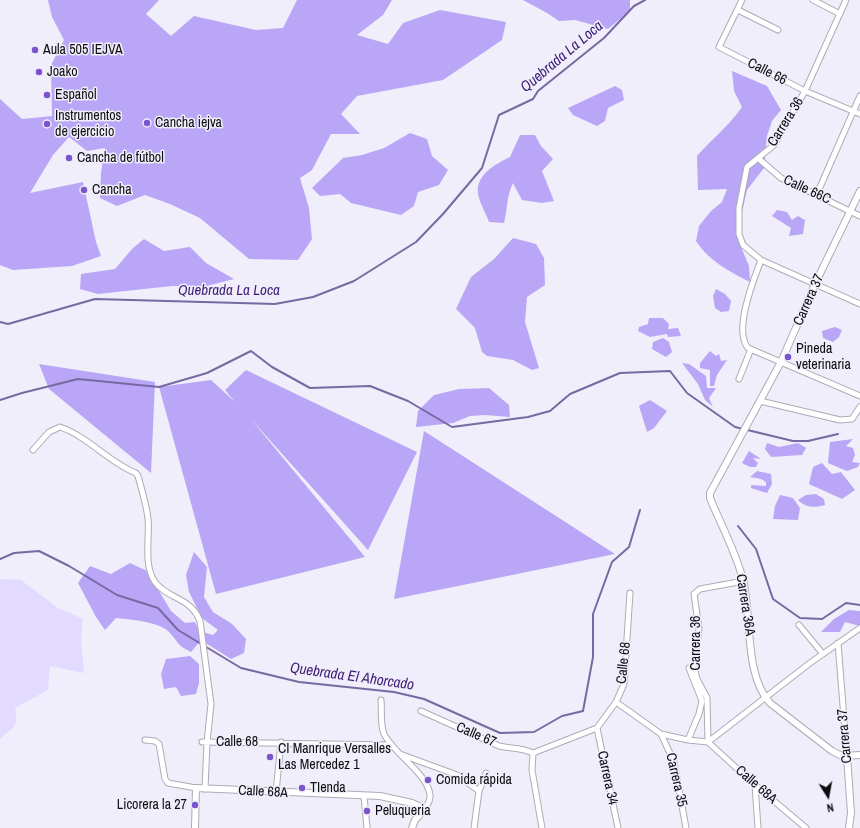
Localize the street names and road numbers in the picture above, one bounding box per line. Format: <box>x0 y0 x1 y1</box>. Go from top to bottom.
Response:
street label: Calle 66 <box>744 55 790 89</box>
street label: Carrera 36 <box>764 94 808 150</box>
street label: Calle 66C <box>781 172 833 208</box>
street label: Carrera 37 <box>790 272 828 328</box>
street label: Carrera 36A <box>732 573 758 637</box>
street label: Carrera 36 <box>688 616 704 670</box>
street label: Calle 68 <box>613 641 635 685</box>
street label: Carrera 37 <box>834 708 856 764</box>
street label: Calle 67 <box>453 719 499 751</box>
street label: Calle 68 <box>216 734 258 750</box>
street label: Carrera 34 <box>593 749 621 807</box>
street label: Carrera 35 <box>662 751 690 809</box>
street label: Calle 68A <box>732 762 780 808</box>
street label: Calle 68A <box>238 782 288 802</box>

